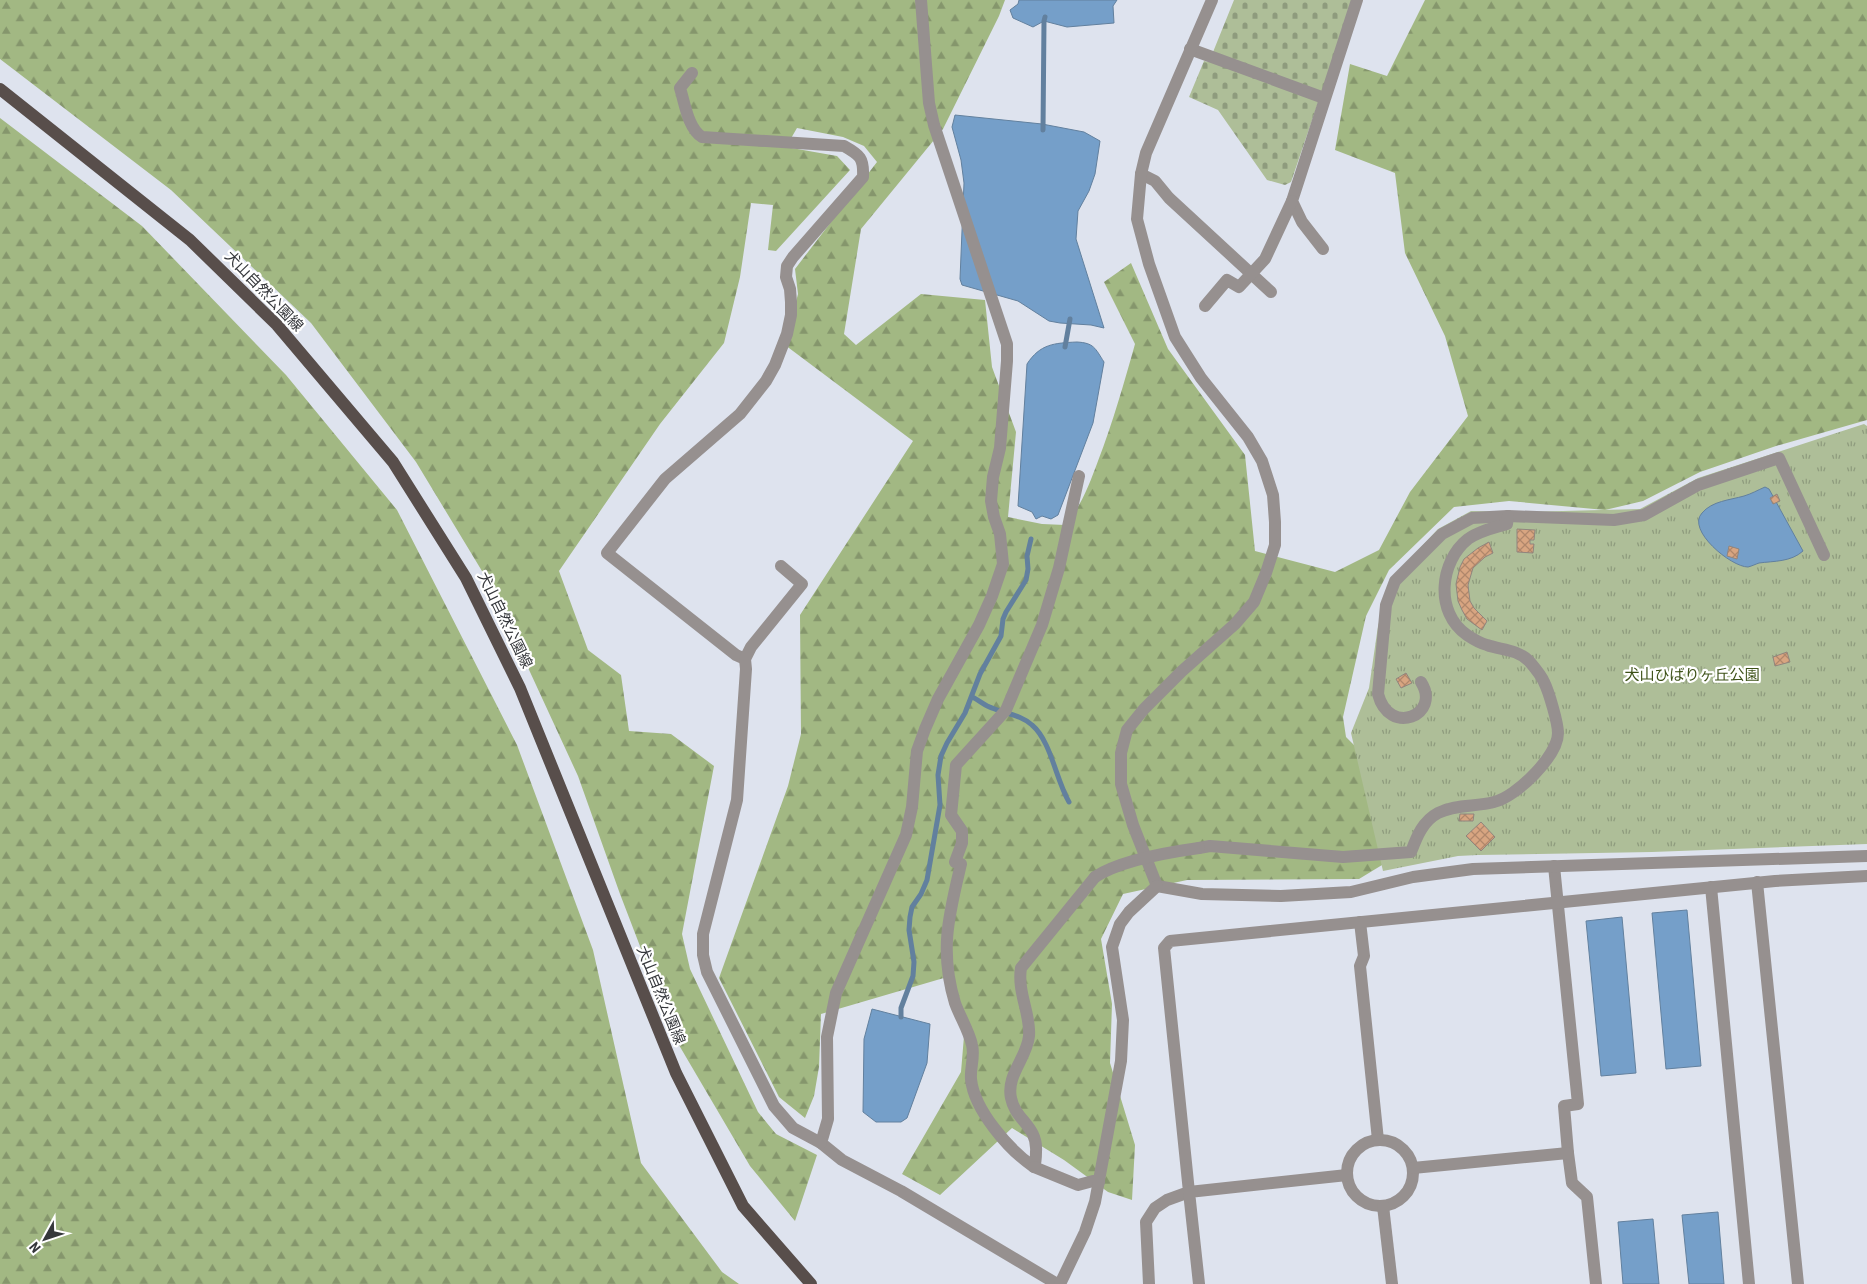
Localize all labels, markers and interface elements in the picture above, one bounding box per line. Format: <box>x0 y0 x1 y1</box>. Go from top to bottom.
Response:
street label: 犬山自然公園線 <box>221 247 307 335</box>
street label: 犬山自然公園線 <box>474 569 536 671</box>
park label: 犬山ひばりヶ丘公園 <box>1624 666 1760 684</box>
street label: 犬山自然公園線 <box>633 943 689 1047</box>
north arrow <box>20 1214 70 1264</box>
text: N <box>26 1239 44 1256</box>

